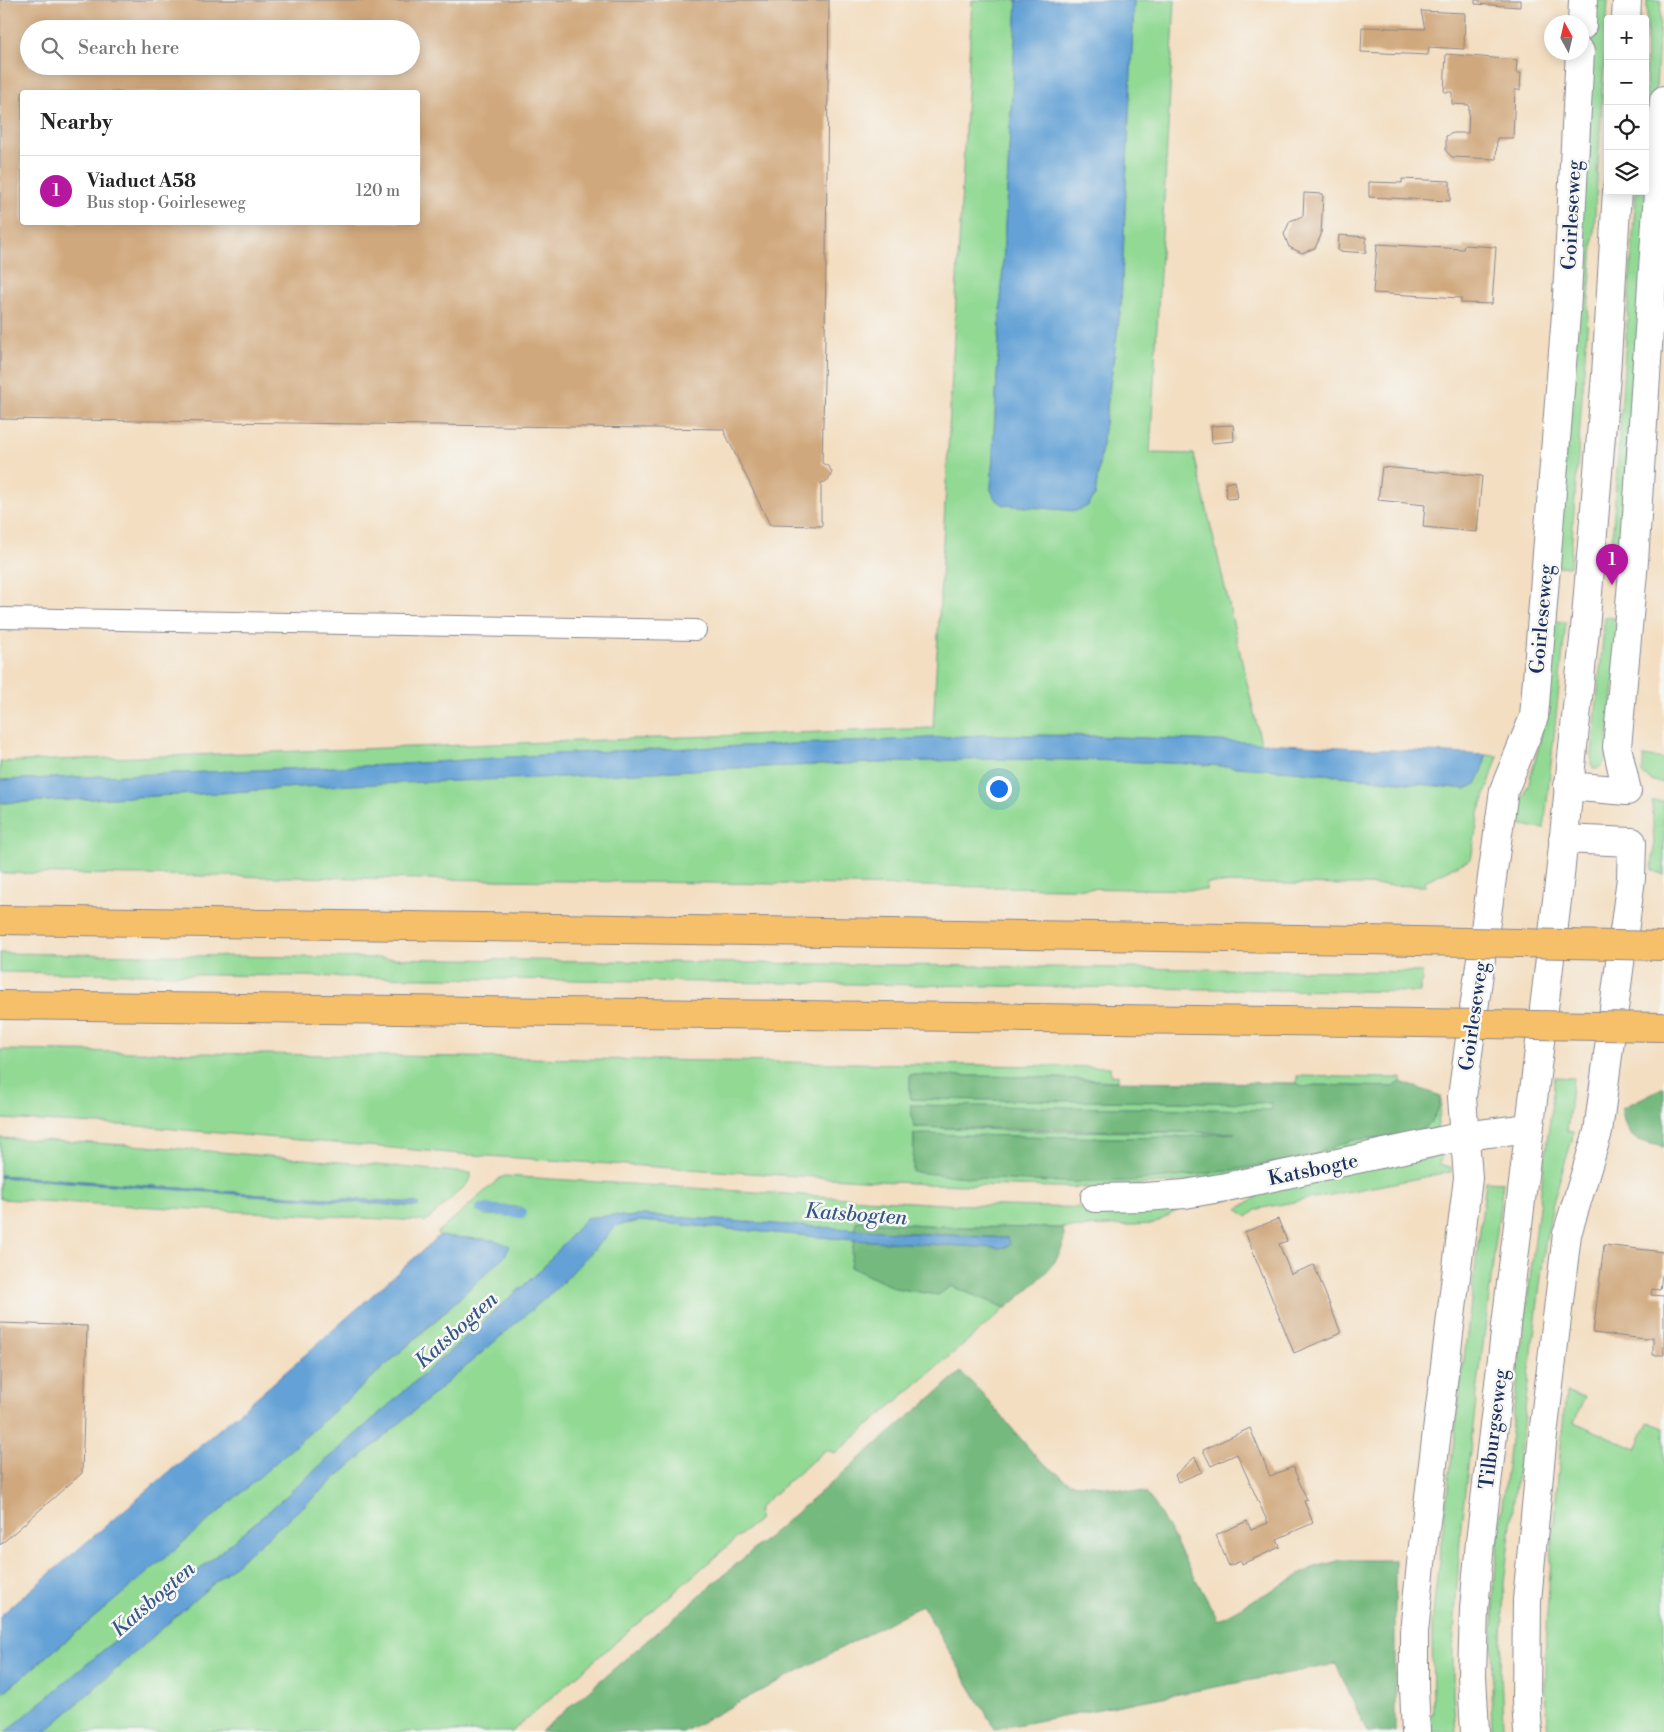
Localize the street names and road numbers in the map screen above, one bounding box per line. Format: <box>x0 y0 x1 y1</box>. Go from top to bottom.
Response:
street label: Goirleseweg <box>1557 159 1588 271</box>
street label: Goirleseweg <box>1525 563 1560 675</box>
street label: Goirleseweg <box>1454 959 1495 1072</box>
street label: Katsbogte <box>1266 1149 1361 1192</box>
street label: Tilburgseweg <box>1475 1367 1514 1491</box>

